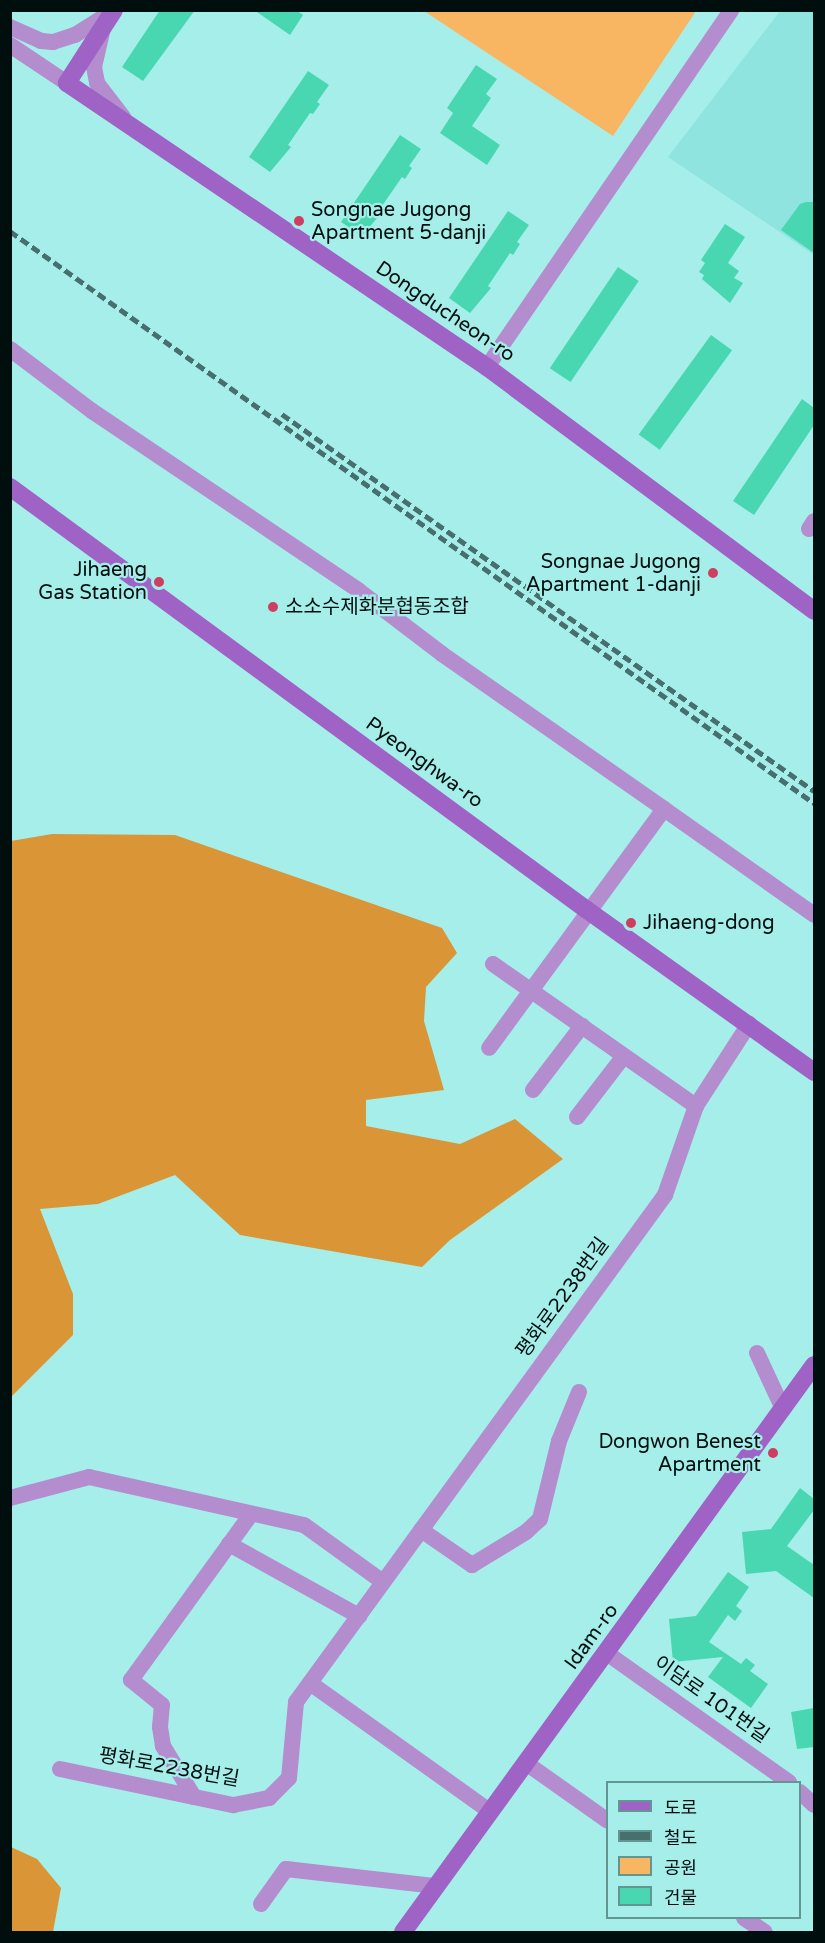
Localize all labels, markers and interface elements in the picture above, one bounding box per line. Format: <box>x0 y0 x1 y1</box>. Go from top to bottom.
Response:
place label: Songnae Jugong Apartment 5-danji <box>311 198 486 245</box>
marker: Songnae Jugong Apartment 5-danji <box>292 214 306 228</box>
street label: Dongducheon-ro <box>371 257 519 367</box>
place label: Songnae Jugong Apartment 1-danji <box>526 550 701 597</box>
place label: Jihaeng Gas Station <box>38 558 147 605</box>
marker: Songnae Jugong Apartment 1-danji <box>706 566 720 580</box>
marker: Jihaeng Gas Station <box>152 575 166 589</box>
place label: 소소수제화분협동조합 <box>285 595 469 619</box>
marker: 소소수제화분협동조합 <box>266 600 280 614</box>
street label: Pyeonghwa-ro <box>361 712 487 814</box>
place label: Jihaeng-dong <box>643 911 775 935</box>
marker: Jihaeng-dong <box>624 916 638 930</box>
street label: 평화로2238번길 <box>511 1233 615 1363</box>
place label: Dongwon Benest Apartment <box>598 1430 761 1477</box>
marker: Dongwon Benest Apartment <box>766 1446 780 1460</box>
street label: Idam-ro <box>560 1599 624 1675</box>
street label: 이담로 101번길 <box>649 1651 773 1749</box>
street label: 평화로2238번길 <box>97 1744 241 1792</box>
legend <box>606 1781 801 1919</box>
text: 도로 <box>664 1797 697 1819</box>
text: 철도 <box>664 1827 697 1849</box>
text: 공원 <box>664 1857 697 1879</box>
text: 건물 <box>664 1887 697 1909</box>

